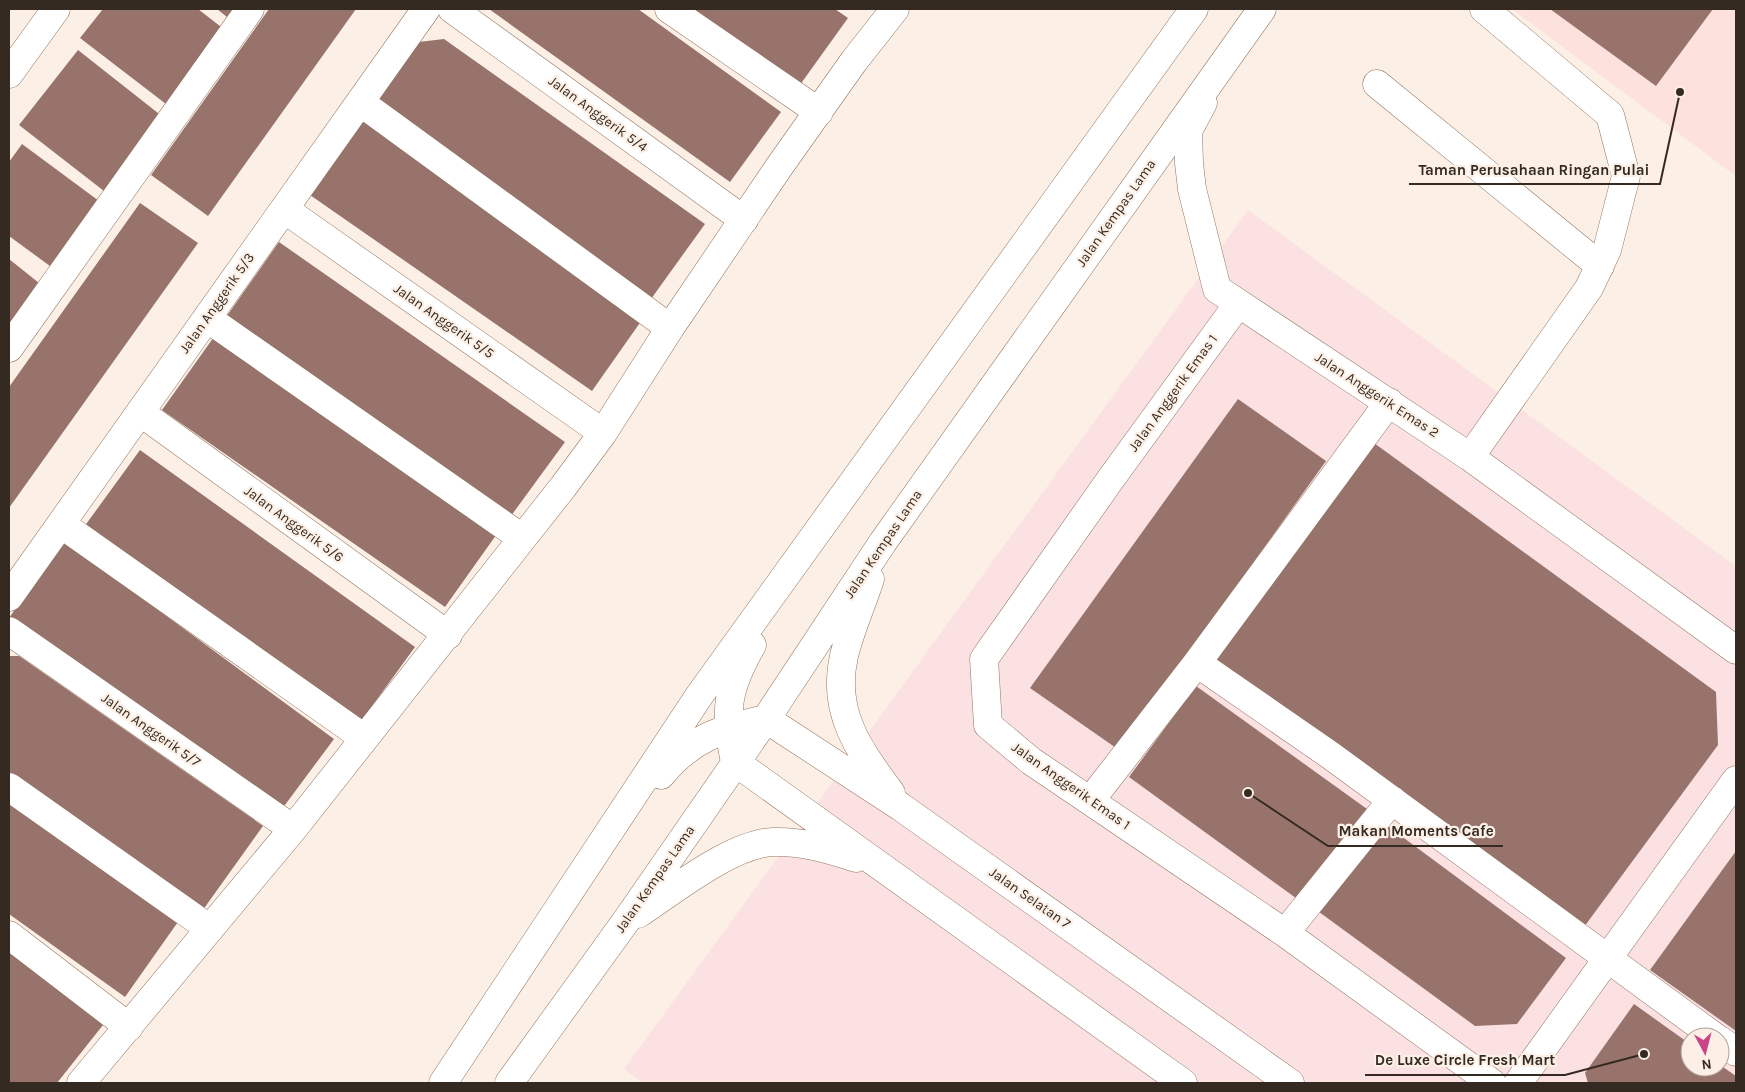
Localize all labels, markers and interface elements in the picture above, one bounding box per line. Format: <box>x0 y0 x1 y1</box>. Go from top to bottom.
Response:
street label: Jalan Anggerik 5/4 <box>545 72 651 156</box>
callout: Taman Perusahaan Ringan Pulai <box>1409 154 1660 184</box>
street label: Jalan Kempas Lama <box>1073 156 1159 270</box>
text: Taman Perusahaan Ringan Pulai <box>1418 161 1650 179</box>
street label: Jalan Anggerik 5/3 <box>176 249 258 357</box>
street label: Jalan Anggerik 5/5 <box>391 280 498 362</box>
street label: Jalan Anggerik Emas 1 <box>1125 331 1221 455</box>
street label: Jalan Anggerik Emas 2 <box>1312 349 1442 441</box>
street label: Jalan Anggerik 5/6 <box>241 482 347 566</box>
street label: Jalan Kempas Lama <box>840 487 926 601</box>
street label: Jalan Anggerik 5/7 <box>98 689 204 771</box>
street label: Jalan Anggerik Emas 1 <box>1009 739 1133 833</box>
callout: Makan Moments Cafe <box>1328 816 1503 846</box>
street label: Jalan Kempas Lama <box>612 822 698 936</box>
text: Makan Moments Cafe <box>1338 822 1494 840</box>
street label: Jalan Selatan 7 <box>986 864 1074 933</box>
north arrow <box>1680 1027 1730 1077</box>
callout: De Luxe Circle Fresh Mart <box>1365 1045 1565 1075</box>
text: De Luxe Circle Fresh Mart <box>1375 1051 1555 1069</box>
text: N <box>1701 1055 1713 1073</box>

